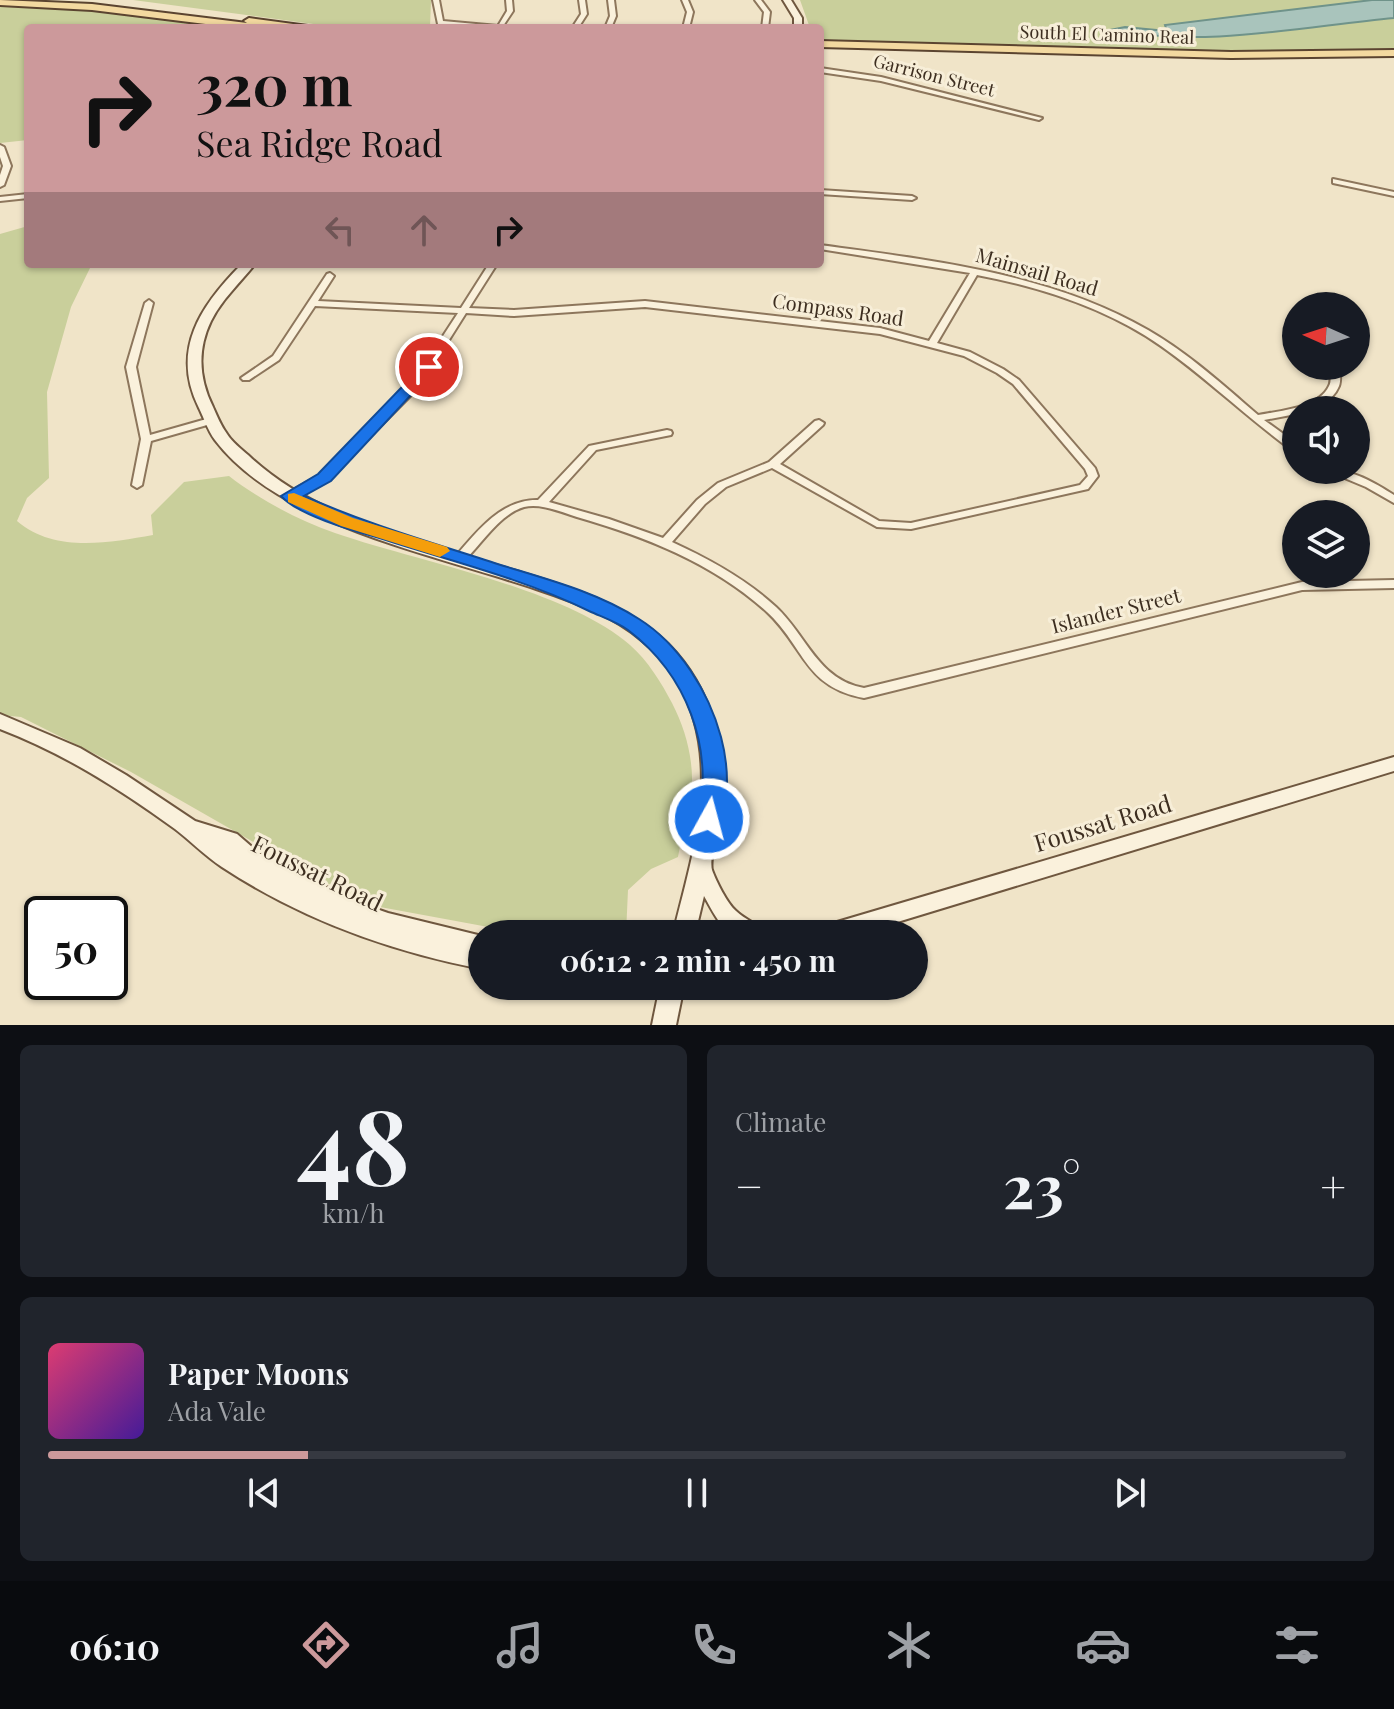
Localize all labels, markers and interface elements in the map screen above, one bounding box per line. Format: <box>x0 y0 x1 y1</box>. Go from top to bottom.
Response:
street label: South El Camino Real <box>1019 19 1195 49</box>
text: 320 m <box>196 46 352 121</box>
street label: Garrison Street <box>871 48 998 102</box>
icon: right <box>64 56 168 160</box>
text: Sea Ridge Road <box>196 118 443 166</box>
icon: left <box>318 208 362 252</box>
icon: ahead <box>402 208 446 252</box>
icon: right <box>486 208 530 252</box>
street label: Mainsail Road <box>973 240 1102 301</box>
street label: Compass Road <box>771 286 906 331</box>
north arrow <box>1282 292 1370 380</box>
map controls <box>1282 292 1370 588</box>
pin <box>395 333 463 401</box>
icon: arrive <box>407 345 451 389</box>
button: sound <box>1282 396 1370 484</box>
button: layers <box>1282 500 1370 588</box>
street label: Islander Street <box>1048 580 1184 639</box>
position arrow <box>667 777 751 861</box>
street label: Foussat Road <box>1030 786 1175 858</box>
street label: Foussat Road <box>247 827 389 918</box>
speed limit sign: 50 <box>24 896 128 1000</box>
text: 06:12 · 2 min · 450 m <box>560 940 836 980</box>
text: 48 <box>297 1073 410 1212</box>
text: Climate <box>735 1104 826 1139</box>
text: 23° <box>1003 1144 1081 1224</box>
text: − <box>735 1155 763 1214</box>
text: + <box>1320 1155 1346 1214</box>
text: km/h <box>322 1195 385 1230</box>
text: Paper Moons <box>168 1353 349 1393</box>
text: Ada Vale <box>168 1393 266 1428</box>
icon: previous <box>242 1471 286 1515</box>
icon: pause <box>675 1471 719 1515</box>
icon: next <box>1108 1471 1152 1515</box>
icon: directions <box>298 1617 354 1673</box>
icon: music <box>492 1617 548 1673</box>
icon: phone <box>686 1617 742 1673</box>
icon: climate <box>881 1617 937 1673</box>
icon: car <box>1075 1617 1131 1673</box>
icon: filters <box>1269 1617 1325 1673</box>
text: 06:10 <box>69 1621 160 1669</box>

